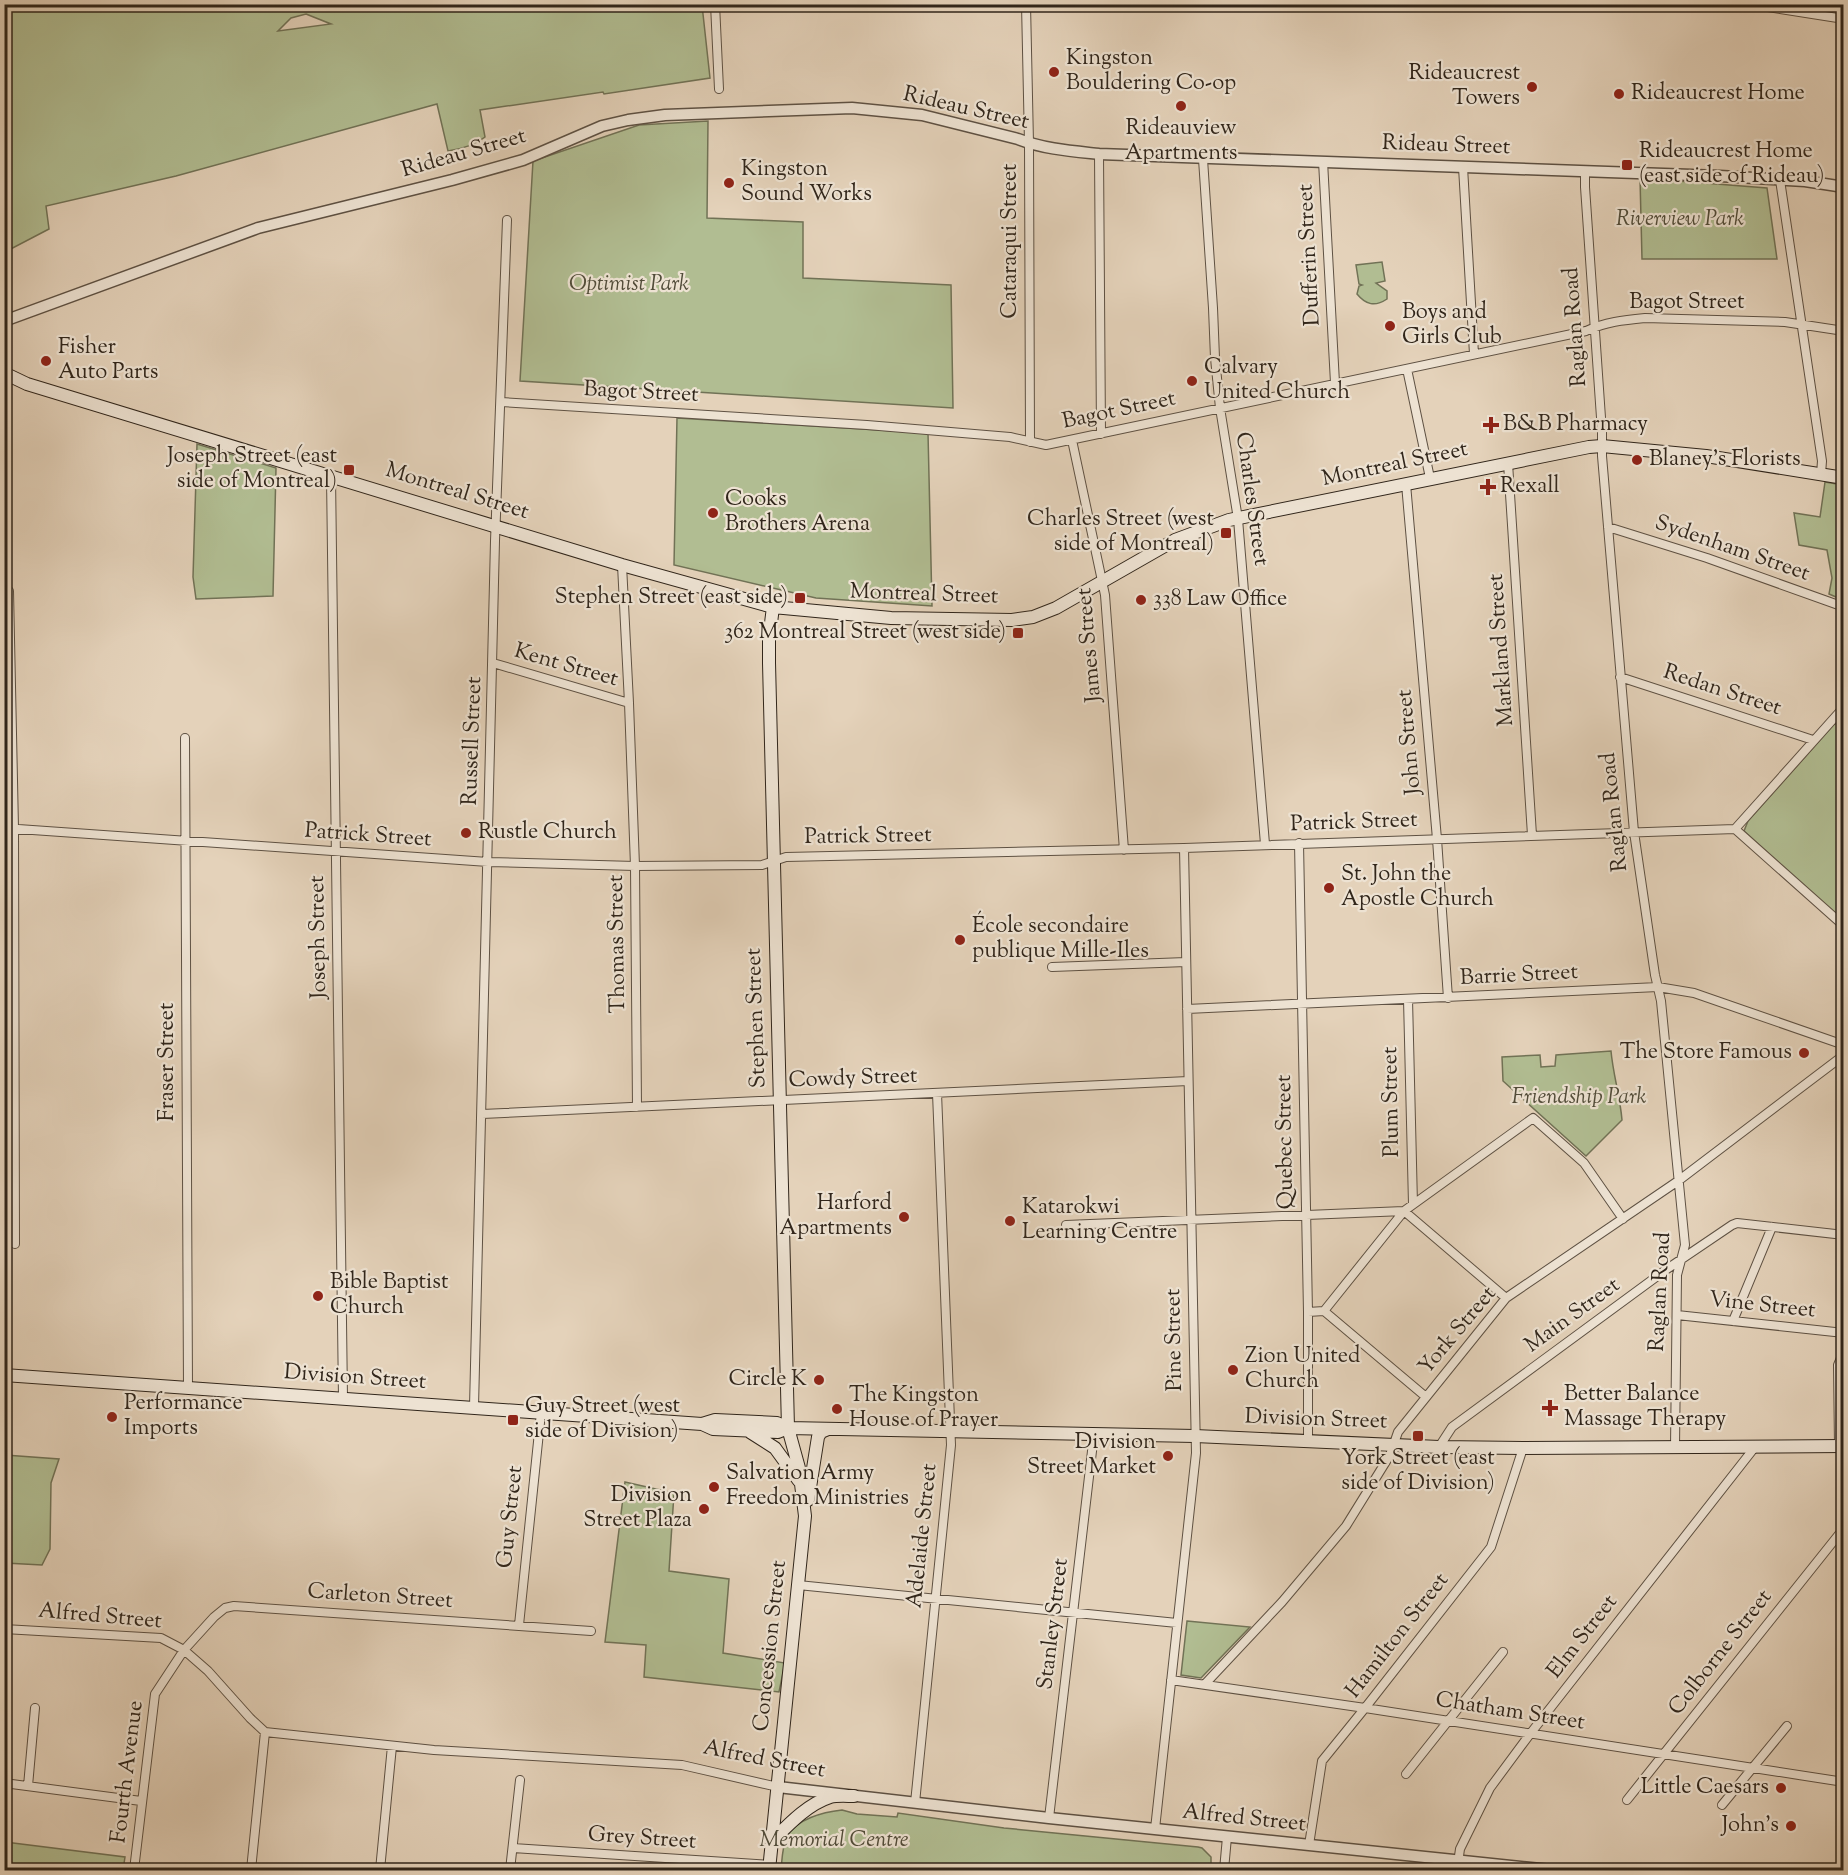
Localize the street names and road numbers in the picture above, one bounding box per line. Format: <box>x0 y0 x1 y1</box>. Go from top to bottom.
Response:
street label: Rideau Street <box>900 79 1033 139</box>
street label: Rideau Street <box>398 121 531 187</box>
street label: Rideau Street <box>1381 128 1511 164</box>
street label: Cataraqui Street <box>995 163 1027 319</box>
street label: Dufferin Street <box>1290 183 1330 327</box>
street label: Raglan Road <box>1556 266 1596 388</box>
street label: Bagot Street <box>1629 287 1745 319</box>
street label: Bagot Street <box>583 374 700 412</box>
street label: Bagot Street <box>1059 383 1179 439</box>
street label: Charles Street <box>1226 430 1276 569</box>
street label: Montreal Street <box>1319 434 1471 496</box>
street label: Montreal Street <box>381 455 533 529</box>
street label: Sydenham Street <box>1650 508 1814 591</box>
street label: Markland Street <box>1481 572 1523 728</box>
street label: Montreal Street <box>849 576 999 614</box>
street label: James Street <box>1069 586 1111 705</box>
street label: Kent Street <box>510 636 622 696</box>
street label: Redan Street <box>1659 657 1786 725</box>
street label: Russell Street <box>455 675 491 806</box>
street label: John Street <box>1389 687 1431 797</box>
street label: Raglan Road <box>1593 751 1637 873</box>
street label: Patrick Street <box>1290 805 1419 841</box>
street label: Patrick Street <box>303 816 433 856</box>
street label: Patrick Street <box>804 820 932 854</box>
street label: Joseph Street <box>302 874 336 1000</box>
street label: Thomas Street <box>601 874 635 1014</box>
street label: Stephen Street <box>739 947 775 1089</box>
street label: Barrie Street <box>1459 957 1579 995</box>
street label: Fraser Street <box>152 1002 184 1121</box>
street label: Plum Street <box>1375 1046 1409 1158</box>
street label: Cowdy Street <box>788 1061 918 1097</box>
street label: Quebec Street <box>1269 1074 1303 1210</box>
street label: Raglan Road <box>1642 1231 1680 1353</box>
street label: Main Street <box>1519 1270 1628 1362</box>
street label: York Street <box>1411 1279 1505 1382</box>
street label: Vine Street <box>1707 1284 1817 1328</box>
street label: Pine Street <box>1158 1288 1192 1392</box>
street label: Division Street <box>283 1357 428 1399</box>
street label: Division Street <box>1244 1402 1388 1438</box>
street label: Adelaide Street <box>899 1462 947 1610</box>
street label: Guy Street <box>490 1464 532 1570</box>
street label: Stanley Street <box>1030 1556 1078 1691</box>
street label: Concession Street <box>746 1558 796 1733</box>
street label: Hamilton Street <box>1339 1566 1458 1706</box>
street label: Carleton Street <box>306 1576 454 1618</box>
street label: Colborne Street <box>1662 1583 1781 1723</box>
street label: Elm Street <box>1540 1588 1626 1686</box>
street label: Alfred Street <box>37 1596 164 1638</box>
street label: Chatham Street <box>1433 1684 1587 1740</box>
street label: Fourth Avenue <box>103 1699 153 1845</box>
street label: Alfred Street <box>700 1732 828 1788</box>
street label: Alfred Street <box>1181 1797 1308 1841</box>
street label: Grey Street <box>587 1819 698 1859</box>

